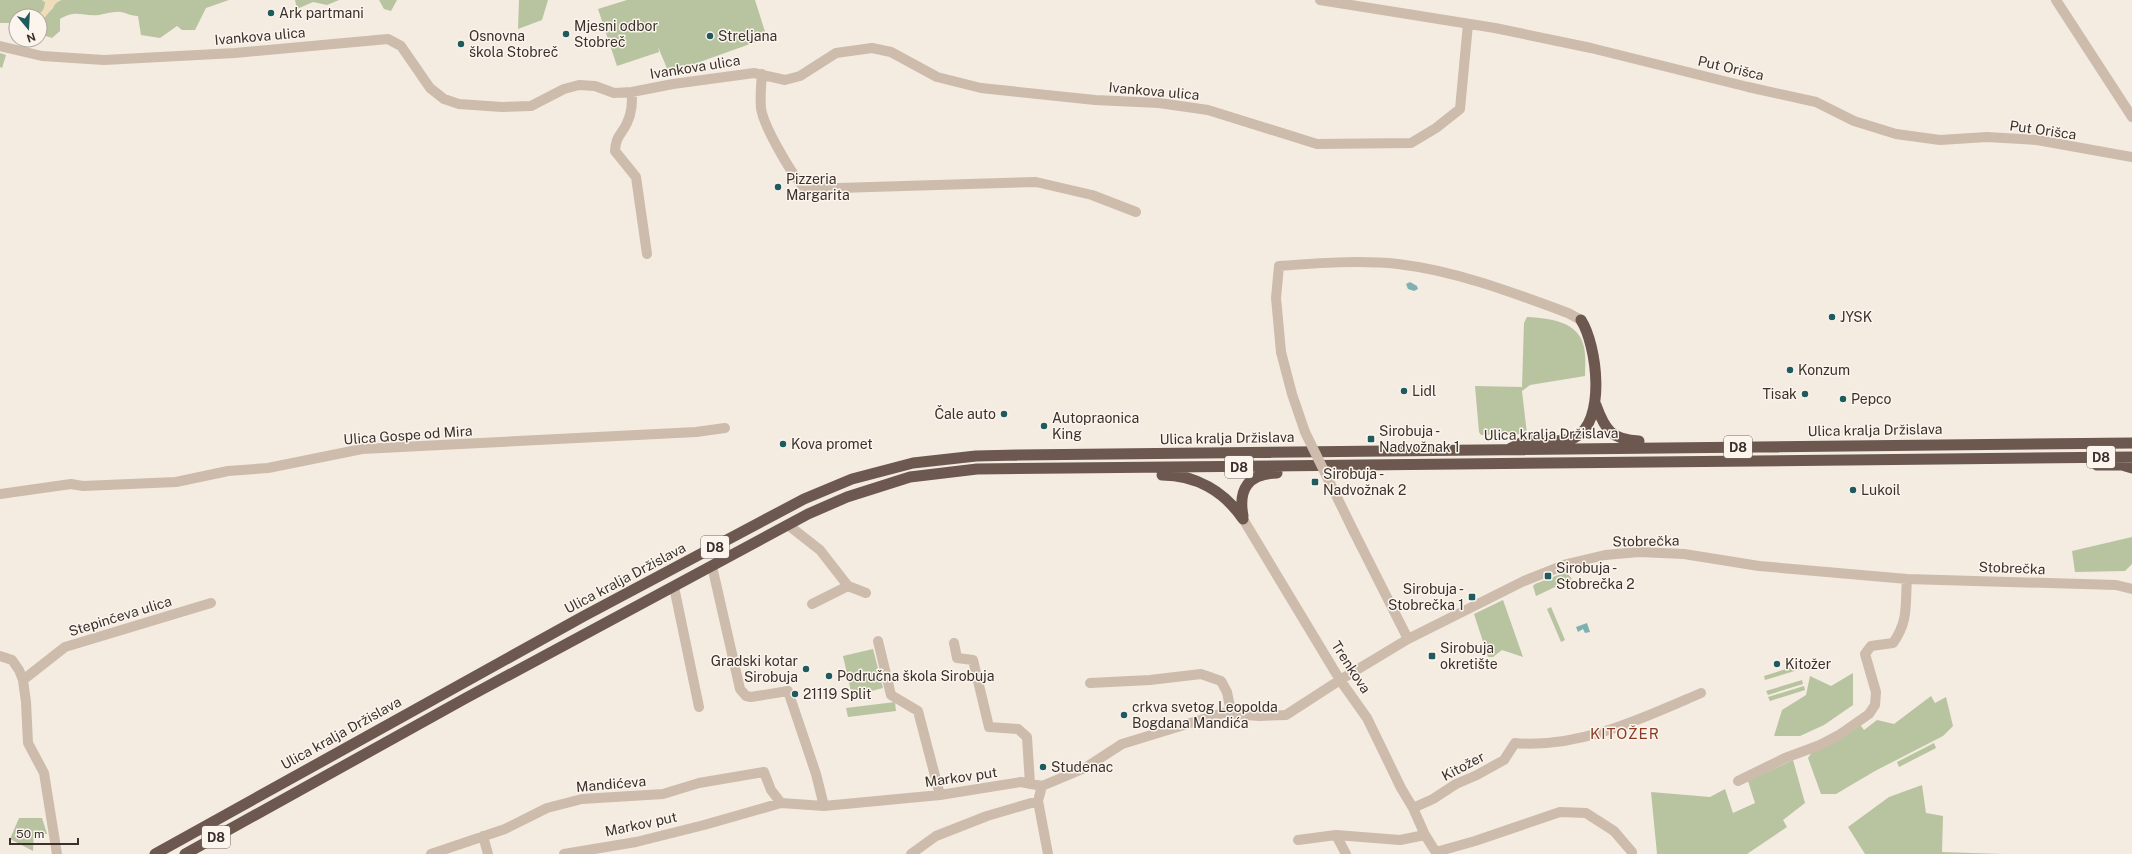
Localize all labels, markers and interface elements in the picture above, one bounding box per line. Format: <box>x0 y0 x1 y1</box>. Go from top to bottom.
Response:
place label: Ark partmani <box>279 5 364 21</box>
north arrow <box>8 8 48 48</box>
marker: Ark partmani <box>266 8 276 18</box>
place label: Mjesni odbor Stobreč <box>574 18 658 50</box>
street label: Ivankova ulica <box>214 24 306 48</box>
place label: Osnovna škola Stobreč <box>469 28 558 60</box>
place label: Streljana <box>718 28 777 44</box>
marker: Mjesni odbor Stobreč <box>561 29 571 39</box>
text: N <box>25 30 37 45</box>
marker: Streljana <box>705 31 715 41</box>
marker: Osnovna škola Stobreč <box>456 39 466 49</box>
street label: Ivankova ulica <box>649 52 741 82</box>
street label: Put Orišca <box>1696 53 1766 83</box>
street label: Ivankova ulica <box>1108 79 1200 103</box>
street label: Put Orišca <box>2009 117 2077 143</box>
place label: Pizzeria Margarita <box>786 171 850 203</box>
marker: Pizzeria Margarita <box>773 182 783 192</box>
place label: JYSK <box>1840 309 1873 325</box>
marker: JYSK <box>1827 312 1837 322</box>
place label: Konzum <box>1798 362 1850 378</box>
marker: Konzum <box>1785 365 1795 375</box>
place label: Lidl <box>1412 383 1436 399</box>
marker: Lidl <box>1399 386 1409 396</box>
place label: Tisak <box>1763 386 1797 402</box>
marker: Tisak <box>1800 389 1810 399</box>
place label: Pepco <box>1851 391 1892 407</box>
marker: Pepco <box>1838 394 1848 404</box>
place label: Čale auto <box>935 405 996 422</box>
marker: Čale auto <box>999 409 1009 419</box>
place label: Autopraonica King <box>1052 410 1139 442</box>
marker: Autopraonica King <box>1039 421 1049 431</box>
street label: Ulica kralja Držislava <box>1807 421 1943 439</box>
street label: Ulica Gospe od Mira <box>343 423 473 447</box>
place label: Sirobuja - Nadvožnak 1 <box>1379 423 1460 455</box>
street label: Ulica kralja Držislava <box>1483 425 1619 443</box>
street label: Ulica kralja Držislava <box>1159 429 1295 447</box>
marker: Sirobuja - Nadvožnak 1 <box>1366 434 1376 444</box>
place label: Kova promet <box>791 436 873 452</box>
road number: D8 <box>1724 436 1752 458</box>
marker: Kova promet <box>778 439 788 449</box>
road number: D8 <box>2087 446 2115 468</box>
road number: D8 <box>1225 456 1253 478</box>
place label: Sirobuja - Nadvožnak 2 <box>1323 466 1406 498</box>
marker: Sirobuja - Nadvožnak 2 <box>1310 477 1320 487</box>
place label: Lukoil <box>1861 482 1901 498</box>
marker: Lukoil <box>1848 485 1858 495</box>
street label: Stobrečka <box>1612 532 1680 550</box>
road number: D8 <box>701 536 729 558</box>
street label: Ulica kralja Držislava <box>562 539 688 617</box>
street label: Stobrečka <box>1978 559 2046 577</box>
place label: Sirobuja - Stobrečka 2 <box>1556 560 1635 592</box>
marker: Sirobuja - Stobrečka 2 <box>1543 571 1553 581</box>
place label: Sirobuja - Stobrečka 1 <box>1388 581 1464 613</box>
marker: Sirobuja - Stobrečka 1 <box>1467 592 1477 602</box>
street label: Stepinčeva ulica <box>67 593 173 639</box>
street label: Trenkova <box>1328 638 1374 696</box>
place label: Sirobuja okretište <box>1440 640 1498 672</box>
marker: Sirobuja okretište <box>1427 651 1437 661</box>
place label: Gradski kotar Sirobuja <box>711 653 798 685</box>
place label: Kitožer <box>1785 656 1831 672</box>
marker: Kitožer <box>1772 659 1782 669</box>
marker: Gradski kotar Sirobuja <box>801 664 811 674</box>
place label: Područna škola Sirobuja <box>837 668 995 684</box>
marker: Područna škola Sirobuja <box>824 671 834 681</box>
place label: 21119 Split <box>803 686 871 702</box>
marker: 21119 Split <box>790 689 800 699</box>
street label: Ulica kralja Držislava <box>278 693 404 773</box>
place label: crkva svetog Leopolda Bogdana Mandića <box>1132 699 1278 731</box>
marker: crkva svetog Leopolda Bogdana Mandića <box>1119 710 1129 720</box>
district label: KITOŽER <box>1590 725 1660 742</box>
street label: Kitožer <box>1439 748 1487 784</box>
place label: Studenac <box>1051 759 1113 775</box>
marker: Studenac <box>1038 762 1048 772</box>
street label: Markov put <box>924 764 998 790</box>
street label: Mandićeva <box>575 773 647 795</box>
street label: Markov put <box>604 809 678 839</box>
scale bar <box>10 820 78 846</box>
road number: D8 <box>202 826 230 848</box>
text: 50 m <box>16 827 44 841</box>

